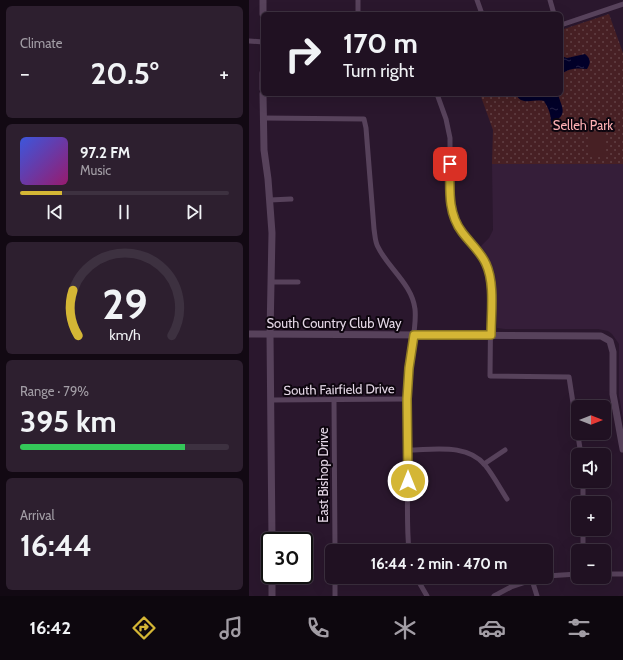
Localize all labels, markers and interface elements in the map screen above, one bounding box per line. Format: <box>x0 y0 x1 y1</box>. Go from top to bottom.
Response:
text: 170 m <box>343 26 418 60</box>
icon: right <box>277 28 329 80</box>
text: Climate <box>20 35 62 51</box>
text: 20.5° <box>90 55 159 92</box>
text: − <box>20 60 30 87</box>
text: + <box>219 60 229 87</box>
text: Turn right <box>343 60 414 82</box>
park label: Selleh Park <box>553 117 613 133</box>
text: 97.2 FM <box>80 144 130 162</box>
pin <box>433 147 467 181</box>
icon: arrive <box>439 153 461 175</box>
text: Music <box>80 162 111 178</box>
icon: previous <box>44 201 66 223</box>
icon: pause <box>113 201 135 223</box>
icon: next <box>183 201 205 223</box>
text: 29 <box>102 279 147 329</box>
street label: South Country Club Way <box>266 315 402 331</box>
text: km/h <box>109 326 140 344</box>
street label: South Fairfield Drive <box>283 380 395 398</box>
text: Range · 79% <box>20 383 89 399</box>
north arrow <box>571 400 611 440</box>
map controls <box>571 400 611 584</box>
text: 395 km <box>20 403 117 440</box>
street label: East Bishop Drive <box>315 427 331 523</box>
button: sound <box>571 448 611 488</box>
position arrow <box>387 460 429 502</box>
button: + <box>571 496 611 536</box>
text: Arrival <box>20 507 55 523</box>
text: 16:44 <box>20 527 92 564</box>
speed limit sign: 30 <box>261 532 313 584</box>
button: − <box>571 544 611 584</box>
text: 16:44 · 2 min · 470 m <box>371 555 507 573</box>
icon: directions <box>130 614 158 642</box>
icon: music <box>217 614 245 642</box>
icon: phone <box>304 614 332 642</box>
icon: climate <box>391 614 419 642</box>
icon: car <box>478 614 506 642</box>
icon: filters <box>565 614 593 642</box>
text: 16:42 <box>30 617 71 639</box>

